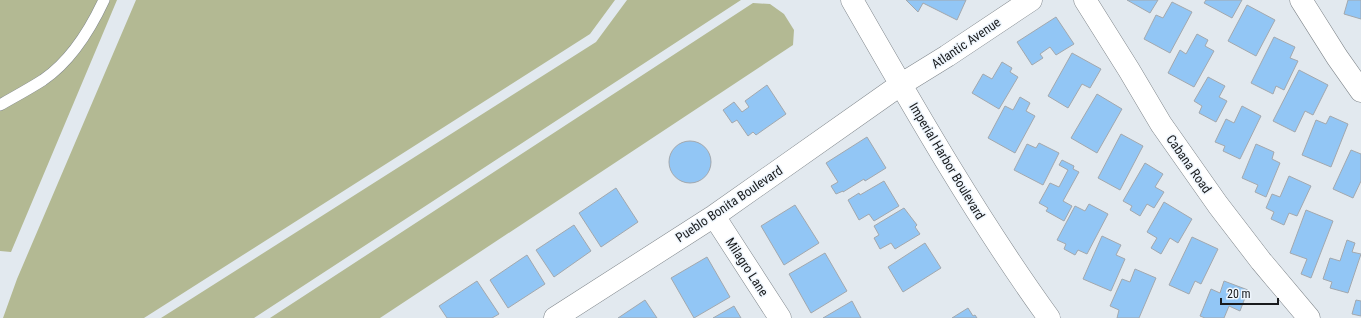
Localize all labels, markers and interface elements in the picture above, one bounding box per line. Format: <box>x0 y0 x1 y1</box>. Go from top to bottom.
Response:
street label: Atlantic Avenue <box>929 14 1003 72</box>
street label: Imperial Harbor Boulevard <box>906 100 988 222</box>
street label: Cabana Road <box>1163 132 1215 196</box>
street label: Pueblo Bonita Boulevard <box>673 163 785 245</box>
street label: Milagro Lane <box>723 235 771 299</box>
scale bar <box>1221 280 1278 306</box>
text: 20 m <box>1227 287 1251 301</box>

